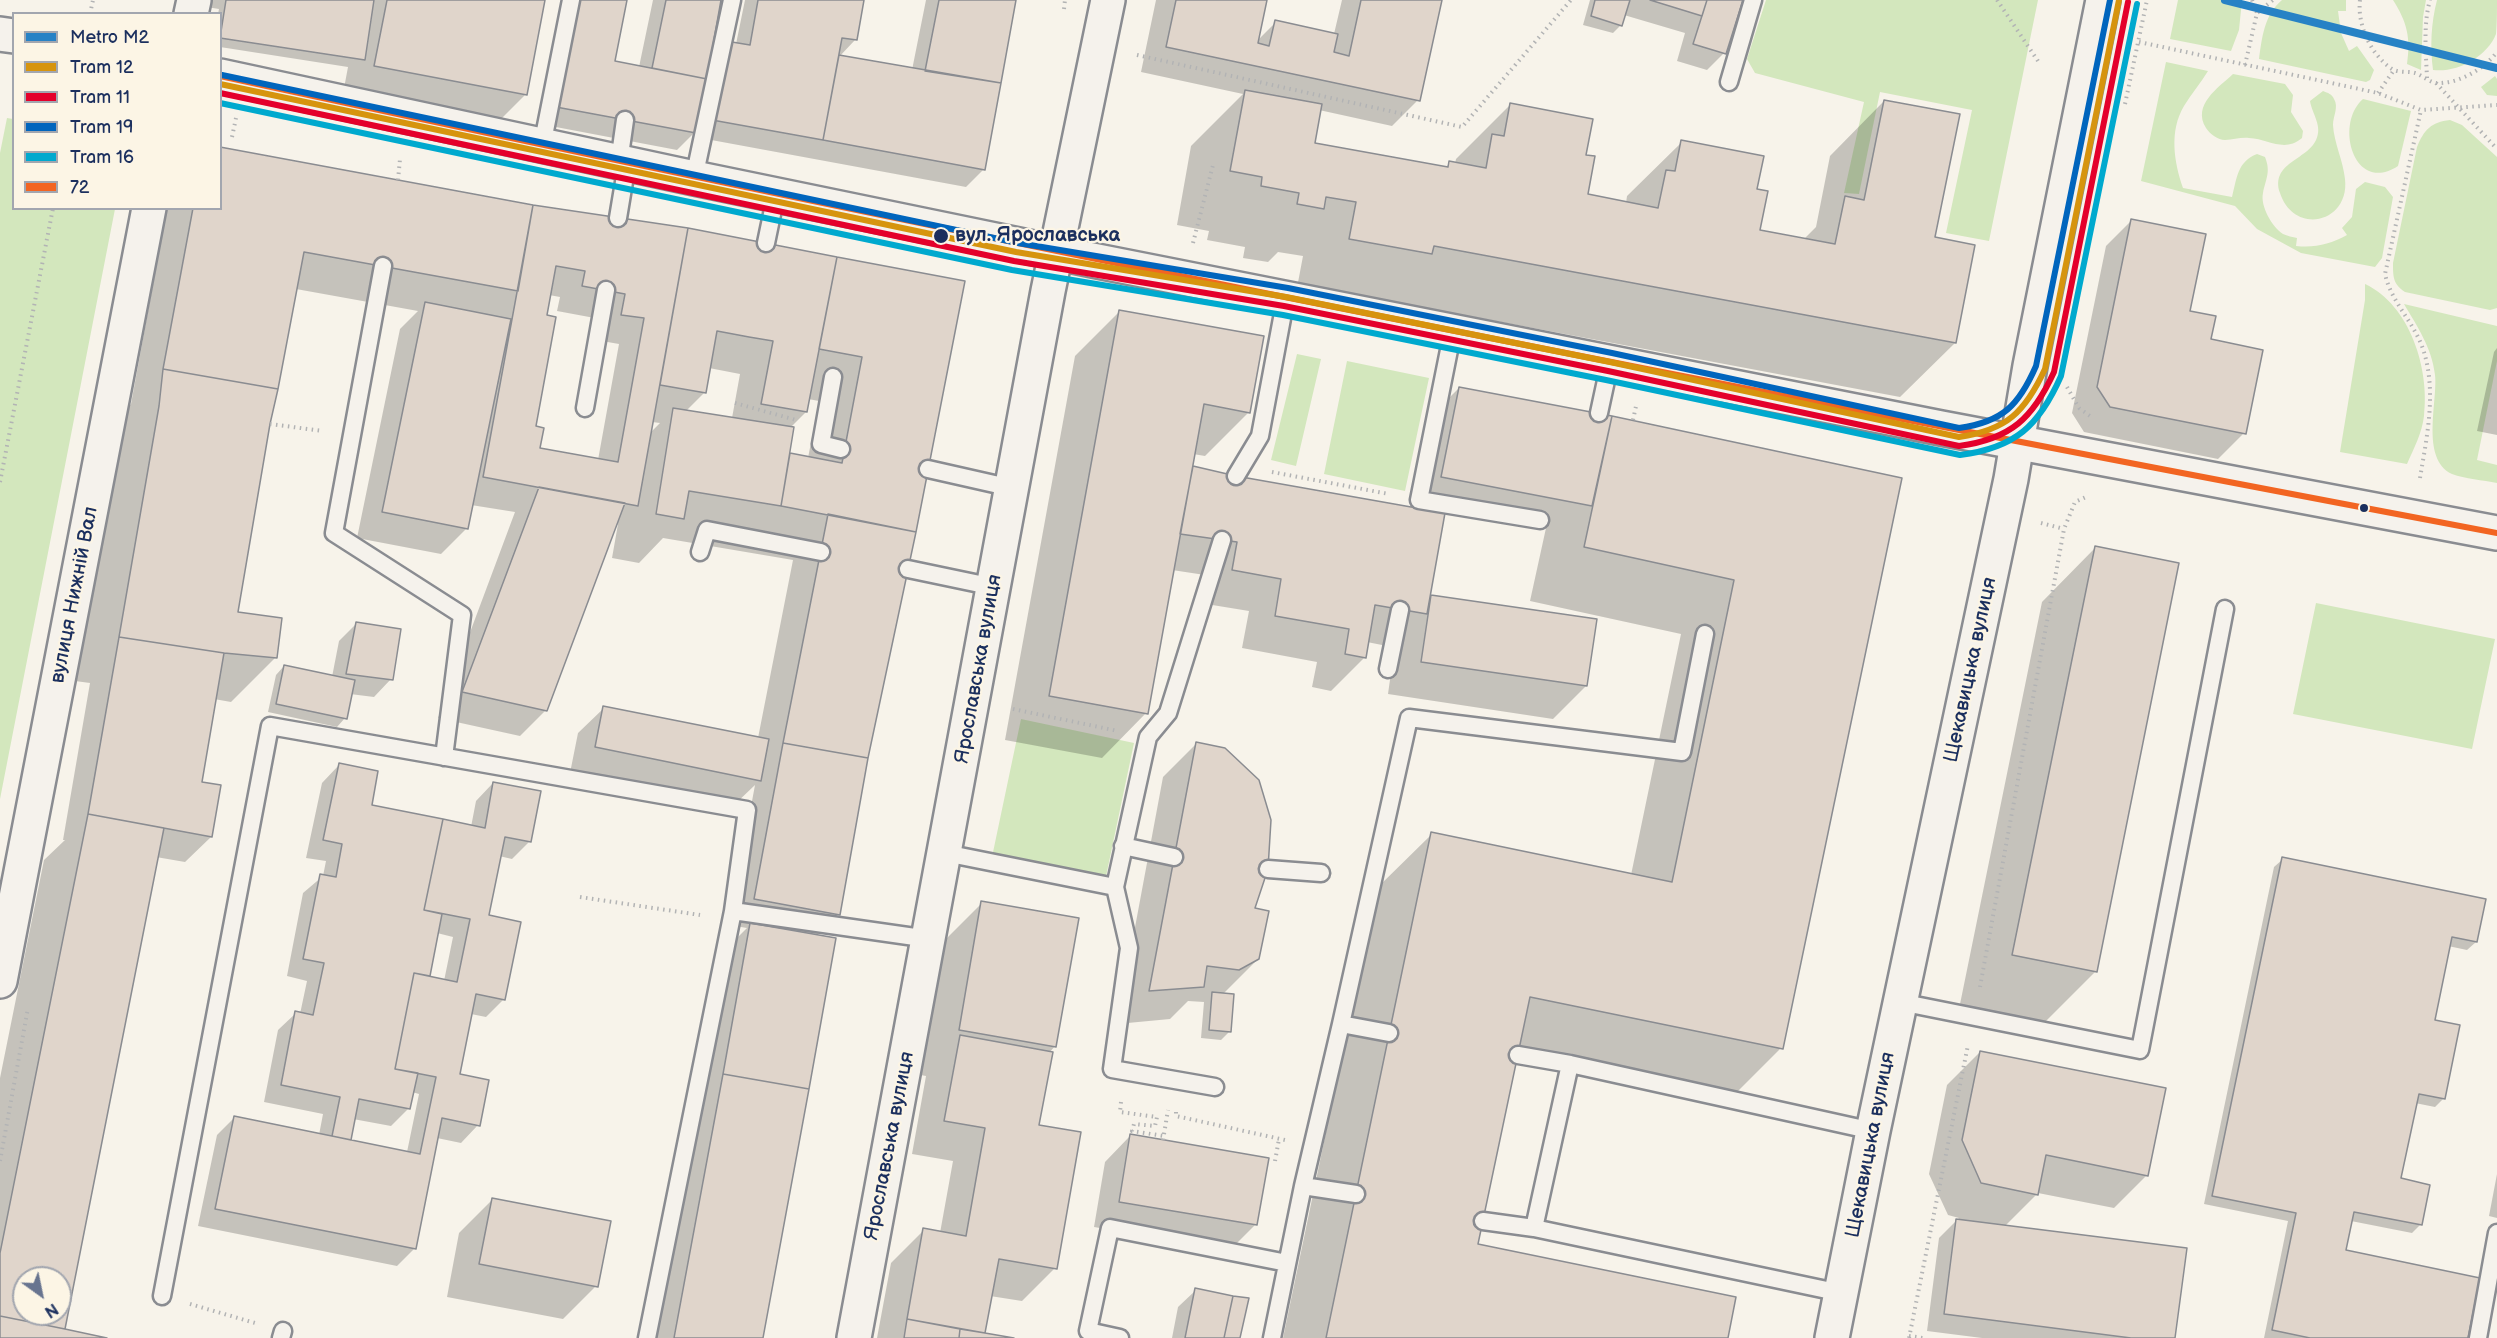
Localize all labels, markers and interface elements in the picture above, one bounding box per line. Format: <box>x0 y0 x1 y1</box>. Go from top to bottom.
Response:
legend <box>12 12 222 210</box>
text: Metro M2 <box>70 27 149 48</box>
text: Tram 12 <box>70 57 134 78</box>
text: Tram 11 <box>70 87 130 108</box>
text: Tram 19 <box>70 117 133 138</box>
text: Tram 16 <box>70 147 134 168</box>
text: 72 <box>70 177 89 198</box>
place label: вул. Ярославська <box>955 224 1120 248</box>
marker: вул. Ярославська <box>932 227 950 245</box>
unlabelled marker <box>2358 502 2370 514</box>
street label: вулиця Нижній Вал <box>46 505 104 685</box>
street label: Ярославська вулиця <box>951 573 1007 765</box>
street label: Щекавицька вулиця <box>1940 575 2002 765</box>
street label: Ярославська вулиця <box>860 1050 920 1242</box>
street label: Щекавицька вулиця <box>1841 1050 1901 1240</box>
north arrow <box>12 1266 72 1326</box>
text: N <box>41 1299 61 1321</box>

